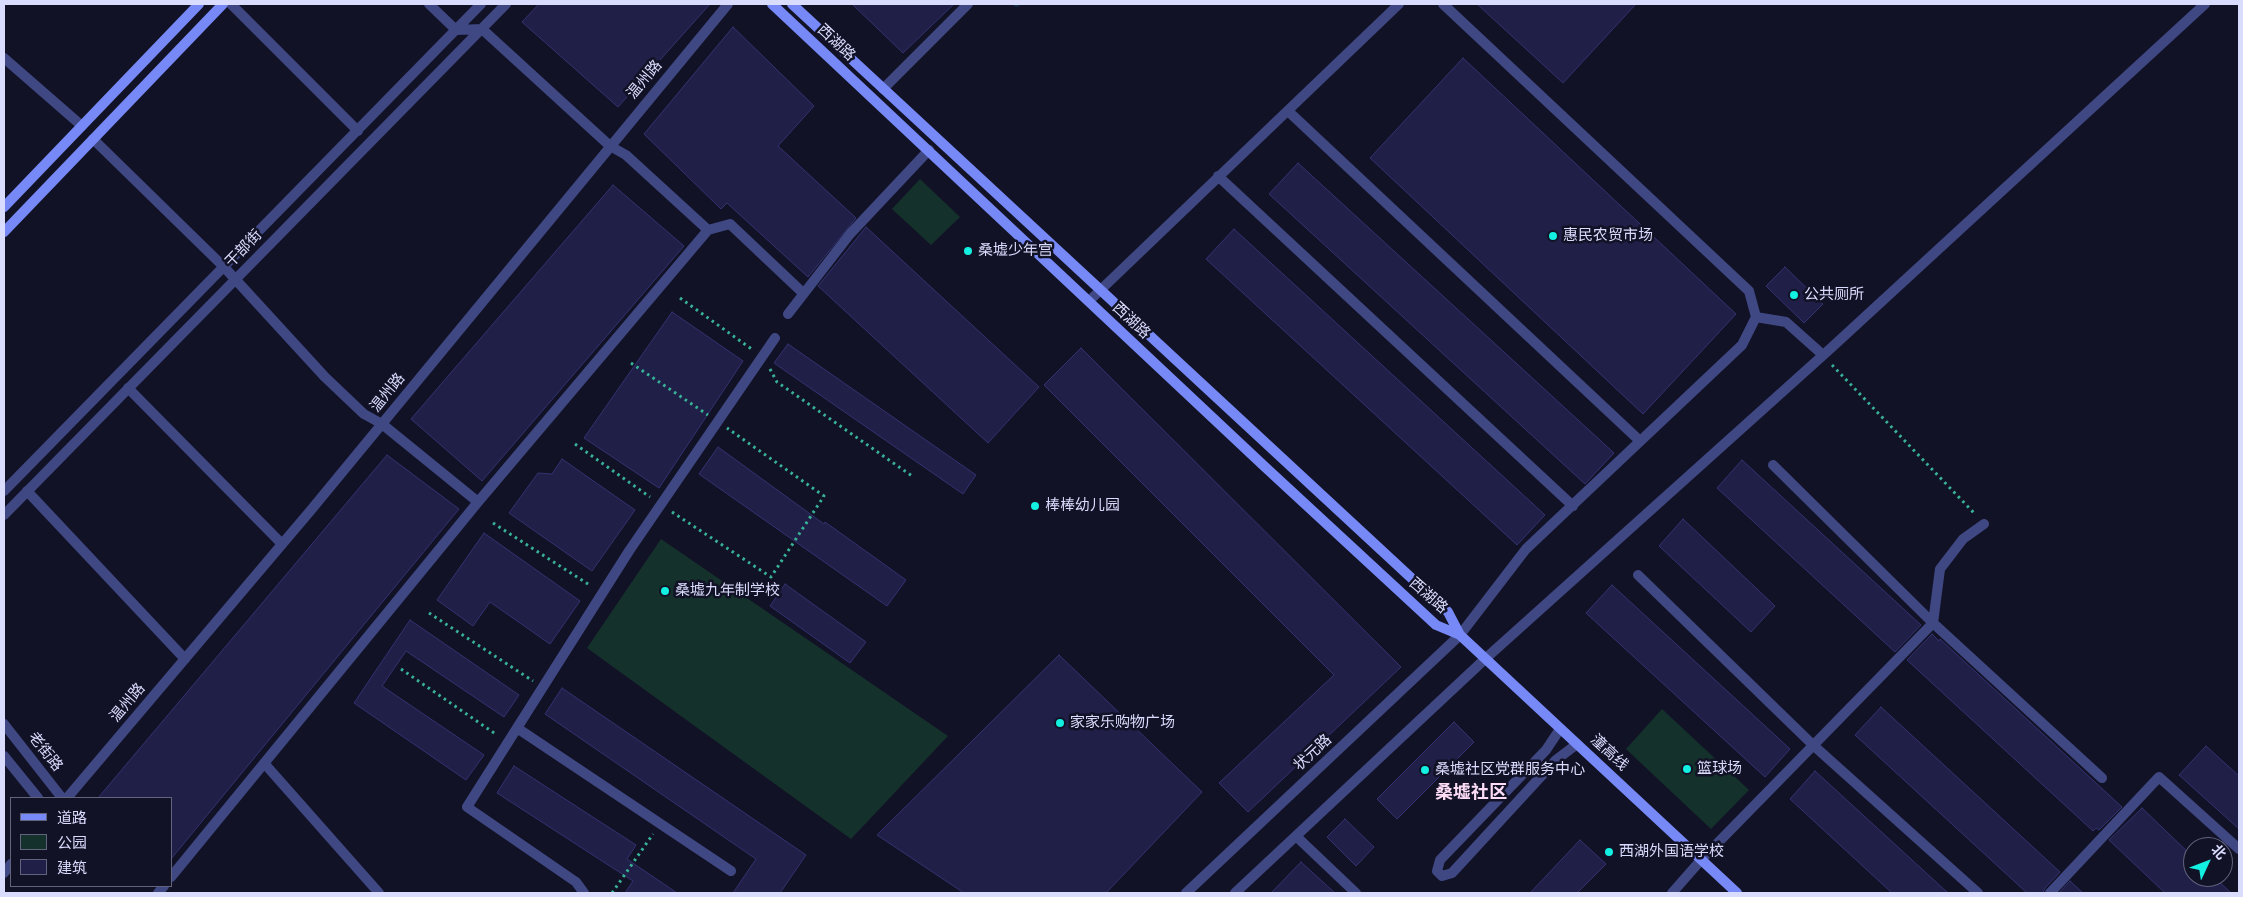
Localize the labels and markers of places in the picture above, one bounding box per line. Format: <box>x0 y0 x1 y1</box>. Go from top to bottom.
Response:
place label: 惠民农贸市场 <box>1563 227 1653 245</box>
marker: 惠民农贸市场 <box>1547 230 1559 242</box>
place label: 桑墟少年宫 <box>978 242 1053 260</box>
marker: 桑墟少年宫 <box>962 245 974 257</box>
place label: 公共厕所 <box>1804 286 1864 304</box>
marker: 公共厕所 <box>1788 289 1800 301</box>
place label: 棒棒幼儿园 <box>1045 497 1120 515</box>
marker: 棒棒幼儿园 <box>1029 500 1041 512</box>
place label: 桑墟九年制学校 <box>675 582 780 600</box>
marker: 桑墟九年制学校 <box>659 585 671 597</box>
place label: 家家乐购物广场 <box>1070 714 1175 732</box>
marker: 家家乐购物广场 <box>1054 717 1066 729</box>
place label: 篮球场 <box>1697 760 1742 778</box>
place label: 桑墟社区党群服务中心 <box>1435 761 1585 779</box>
marker: 篮球场 <box>1681 763 1693 775</box>
marker: 桑墟社区党群服务中心 <box>1419 764 1431 776</box>
place label: 西湖外国语学校 <box>1619 843 1724 861</box>
marker: 西湖外国语学校 <box>1603 846 1615 858</box>

